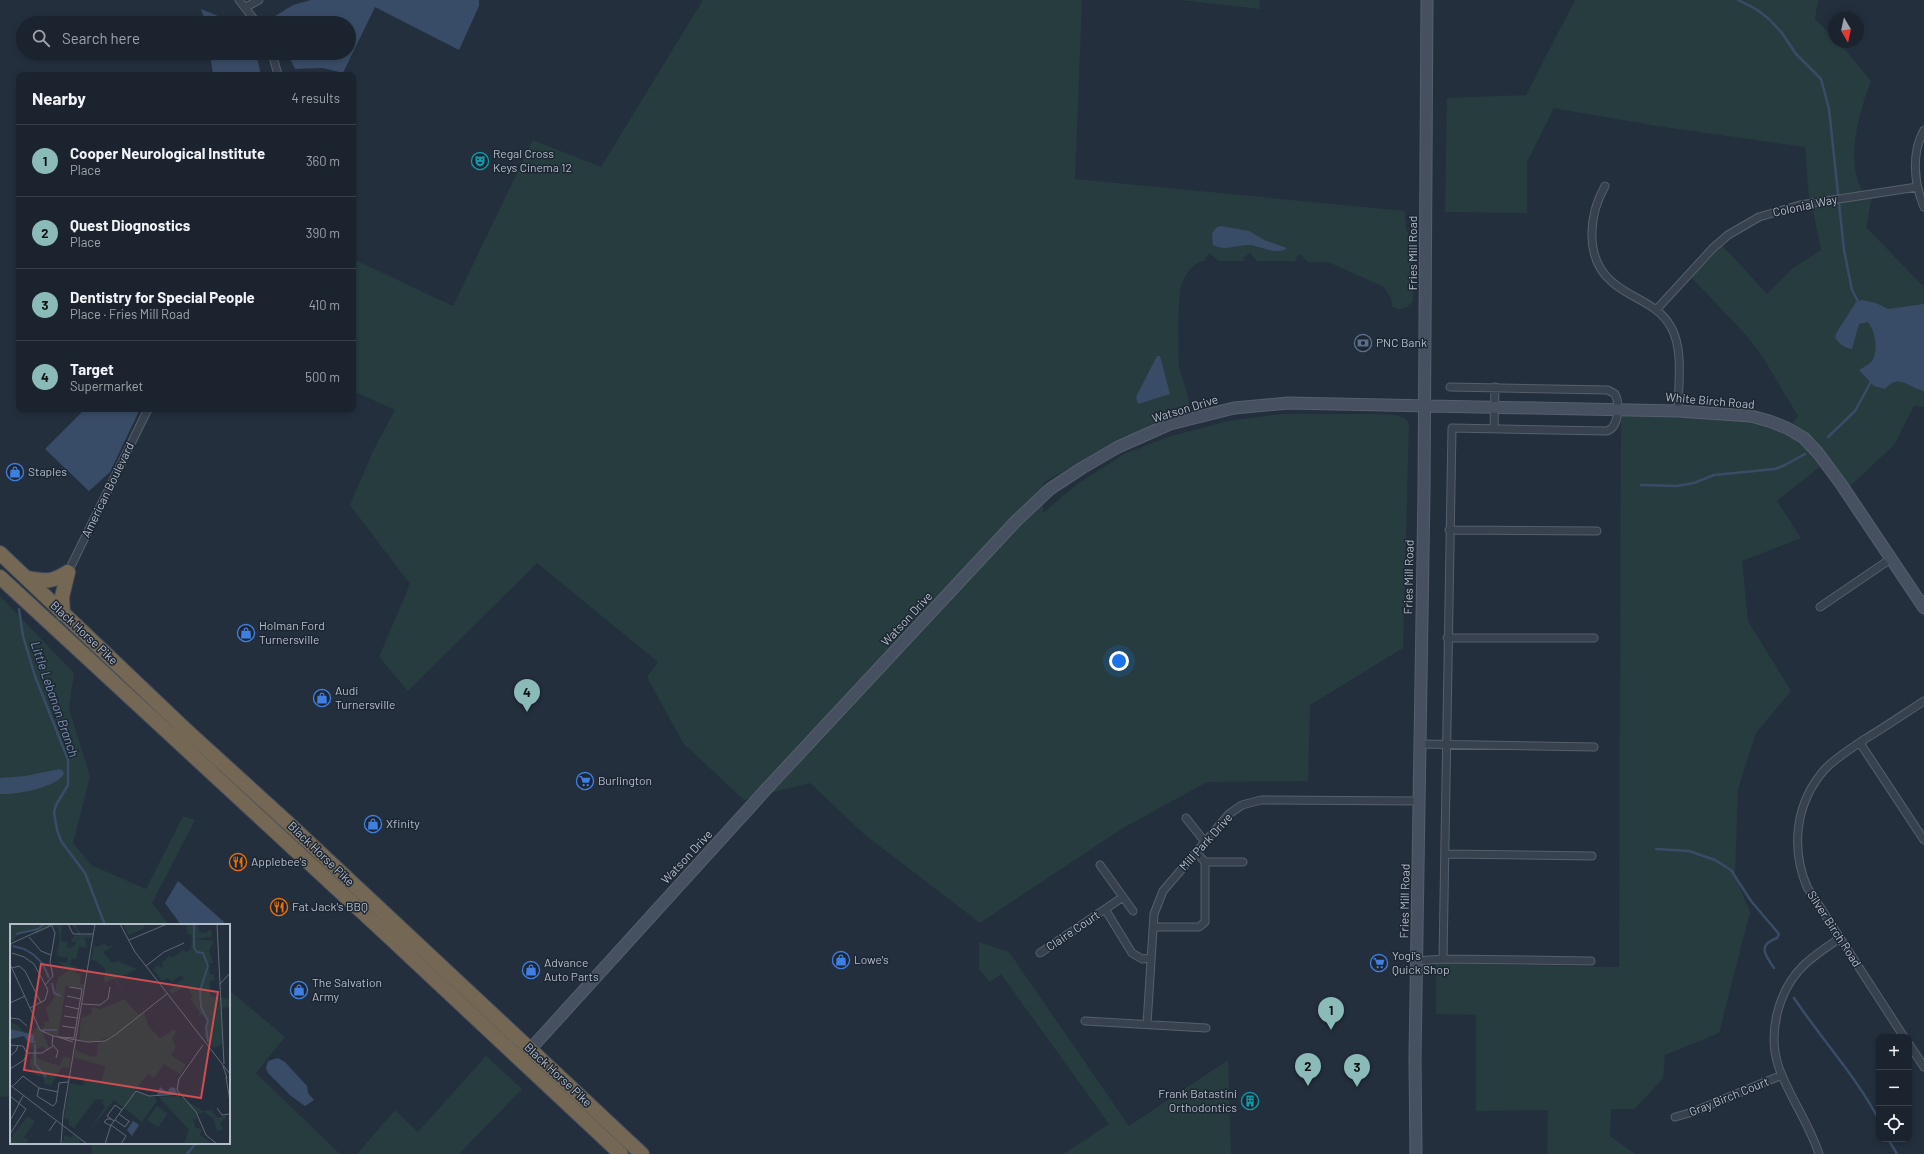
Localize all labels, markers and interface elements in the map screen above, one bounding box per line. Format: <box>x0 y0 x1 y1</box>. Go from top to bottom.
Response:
north arrow <box>1828 12 1864 48</box>
search box <box>16 16 356 60</box>
icon: search <box>30 27 52 49</box>
text: Search here <box>62 29 140 47</box>
text: Nearby <box>32 88 86 108</box>
text: 4 results <box>292 90 340 106</box>
text: Cooper Neurological Institute <box>70 144 265 162</box>
place label: Regal Cross Keys Cinema 12 <box>493 146 572 174</box>
theatre icon: Regal Cross Keys Cinema 12 <box>470 151 490 171</box>
text: 1 <box>43 153 47 169</box>
text: 360 m <box>306 153 340 169</box>
text: Place <box>70 162 101 178</box>
street label: Colonial Way <box>1771 191 1839 219</box>
text: Quest Diognostics <box>70 216 190 234</box>
street label: Fries Mill Road <box>1405 216 1419 290</box>
text: 2 <box>41 225 49 241</box>
text: 390 m <box>306 225 340 241</box>
text: Place <box>70 234 101 250</box>
text: Dentistry for Special People <box>70 288 255 306</box>
text: 3 <box>41 297 49 313</box>
text: 410 m <box>309 297 340 313</box>
text: Place · Fries Mill Road <box>70 306 190 322</box>
bank icon: PNC Bank <box>1353 333 1373 353</box>
place label: PNC Bank <box>1376 335 1427 349</box>
text: Target <box>70 360 114 378</box>
text: 4 <box>41 369 49 385</box>
text: 500 m <box>305 369 340 385</box>
text: Supermarket <box>70 378 143 394</box>
street label: White Birch Road <box>1665 389 1755 411</box>
street label: Watson Drive <box>1150 391 1219 425</box>
street label: American Boulevard <box>78 440 136 539</box>
shop icon: Staples <box>5 462 25 482</box>
place label: Staples <box>28 464 67 478</box>
street label: Fries Mill Road <box>1400 540 1416 614</box>
street label: Watson Drive <box>878 589 935 648</box>
street label: Black Horse Pike <box>48 598 121 667</box>
place label: Holman Ford Turnersville <box>259 618 325 646</box>
shop icon: Holman Ford Turnersville <box>236 623 256 643</box>
water label: Little Lebanon Branch <box>28 639 82 759</box>
your location <box>1109 651 1129 671</box>
pin: 4 <box>514 679 540 712</box>
place label: Audi Turnersville <box>335 683 395 711</box>
shop icon: Audi Turnersville <box>312 688 332 708</box>
supermarket icon: Burlington <box>575 771 595 791</box>
place label: Burlington <box>598 773 652 787</box>
street label: Mill Park Drive <box>1176 810 1235 873</box>
shop icon: Xfinity <box>363 814 383 834</box>
place label: Xfinity <box>386 816 420 830</box>
street label: Black Horse Pike <box>286 818 358 888</box>
street label: Watson Drive <box>658 827 715 886</box>
restaurant icon: Applebee's <box>228 852 248 872</box>
place label: Applebee's <box>251 854 307 868</box>
street label: Fries Mill Road <box>1396 864 1412 938</box>
street label: Silver Birch Road <box>1805 888 1865 969</box>
restaurant icon: Fat Jack's BBQ <box>269 897 289 917</box>
place label: Fat Jack's BBQ <box>292 899 368 913</box>
street label: Claire Court <box>1043 907 1102 953</box>
inset map <box>10 924 230 1144</box>
place label: Yogi's Quick Shop <box>1392 948 1450 976</box>
shop icon: Lowe's <box>831 950 851 970</box>
place label: Lowe's <box>854 952 889 966</box>
supermarket icon: Yogi's Quick Shop <box>1369 953 1389 973</box>
place label: Advance Auto Parts <box>544 955 599 983</box>
shop icon: Advance Auto Parts <box>521 960 541 980</box>
place label: The Salvation Army <box>312 975 382 1003</box>
shop icon: The Salvation Army <box>289 980 309 1000</box>
pin: 1 <box>1318 997 1344 1030</box>
map controls <box>1876 1034 1912 1142</box>
button: + <box>1876 1034 1912 1070</box>
street label: Black Horse Pike <box>522 1040 595 1109</box>
pin: 2 <box>1295 1053 1321 1086</box>
pin: 3 <box>1344 1054 1370 1087</box>
button: − <box>1876 1070 1912 1106</box>
street label: Gray Birch Court <box>1687 1074 1771 1118</box>
place label: Frank Batastini Orthodontics <box>1158 1086 1237 1114</box>
building icon: Frank Batastini Orthodontics <box>1240 1091 1260 1111</box>
button: locate <box>1876 1106 1912 1142</box>

